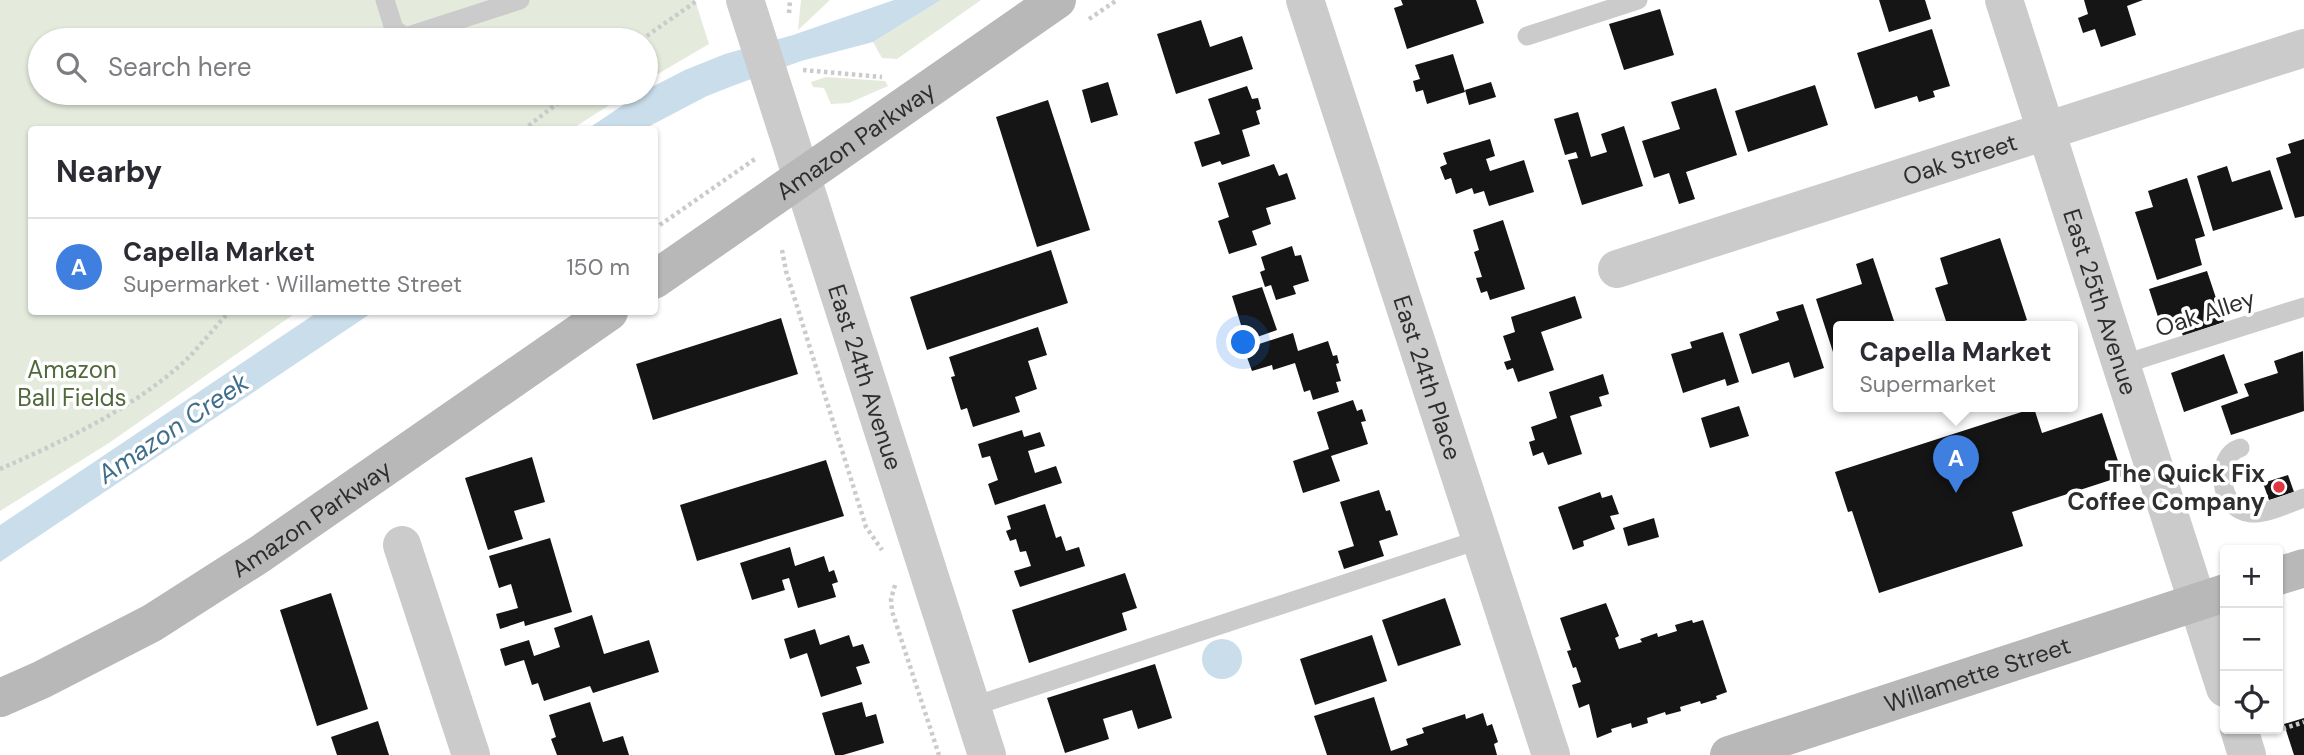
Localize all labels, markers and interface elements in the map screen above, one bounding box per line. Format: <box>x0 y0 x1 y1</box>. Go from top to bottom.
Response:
search box <box>28 28 658 105</box>
icon: search <box>52 48 90 86</box>
text: Search here <box>108 50 251 84</box>
street label: Amazon Parkway <box>769 74 941 206</box>
street label: Oak Street <box>1899 126 2021 192</box>
text: Nearby <box>56 152 162 191</box>
street label: East 25th Avenue <box>2057 205 2145 399</box>
text: Capella Market <box>123 235 315 269</box>
text: A <box>71 252 87 282</box>
text: 150 m <box>566 252 630 282</box>
text: Supermarket · Willamette Street <box>123 269 462 299</box>
street label: East 24th Avenue <box>822 280 910 474</box>
street label: Oak Alley <box>2151 282 2259 344</box>
street label: East 24th Place <box>1387 291 1469 464</box>
popup <box>1833 321 2078 412</box>
your location <box>1226 325 1260 359</box>
text: Capella Market <box>1860 335 2051 369</box>
park label: Amazon Ball Fields <box>17 354 127 413</box>
water label: Amazon Creek <box>90 365 256 492</box>
text: Supermarket <box>1860 369 1996 399</box>
pin: A <box>1933 435 1979 493</box>
street label: Amazon Parkway <box>225 452 397 584</box>
place label: The Quick Fix Coffee Company <box>2067 458 2266 517</box>
marker: The Quick Fix Coffee Company <box>2271 479 2287 495</box>
map controls <box>2220 545 2283 734</box>
button: + <box>2220 545 2283 608</box>
button: − <box>2220 608 2283 671</box>
street label: Willamette Street <box>1880 629 2074 719</box>
button: locate <box>2220 671 2283 734</box>

